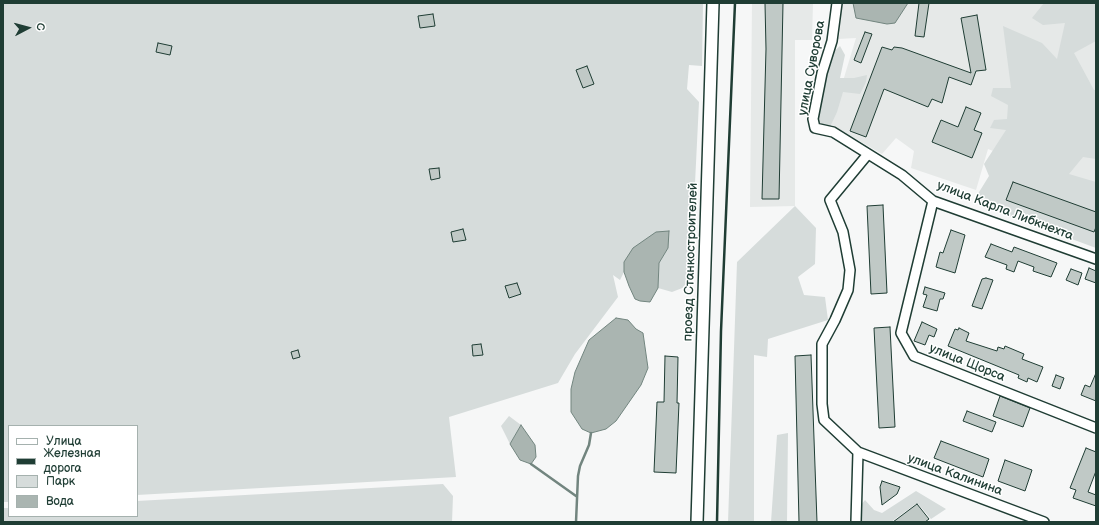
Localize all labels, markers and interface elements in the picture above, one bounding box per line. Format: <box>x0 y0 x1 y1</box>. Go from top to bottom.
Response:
north arrow <box>8 8 48 48</box>
street label: улица Суворова <box>795 19 829 117</box>
text: С <box>34 22 47 31</box>
street label: улица Карла Либкнехта <box>935 178 1075 244</box>
street label: проезд Станкостроителей <box>680 182 702 342</box>
street label: улица Щорса <box>927 341 1007 385</box>
legend <box>8 425 138 517</box>
text: Улица <box>46 434 82 449</box>
text: Железная дорога <box>44 446 101 476</box>
street label: улица Калинина <box>905 451 1005 499</box>
text: Парк <box>46 474 75 489</box>
text: Вода <box>46 494 74 509</box>

